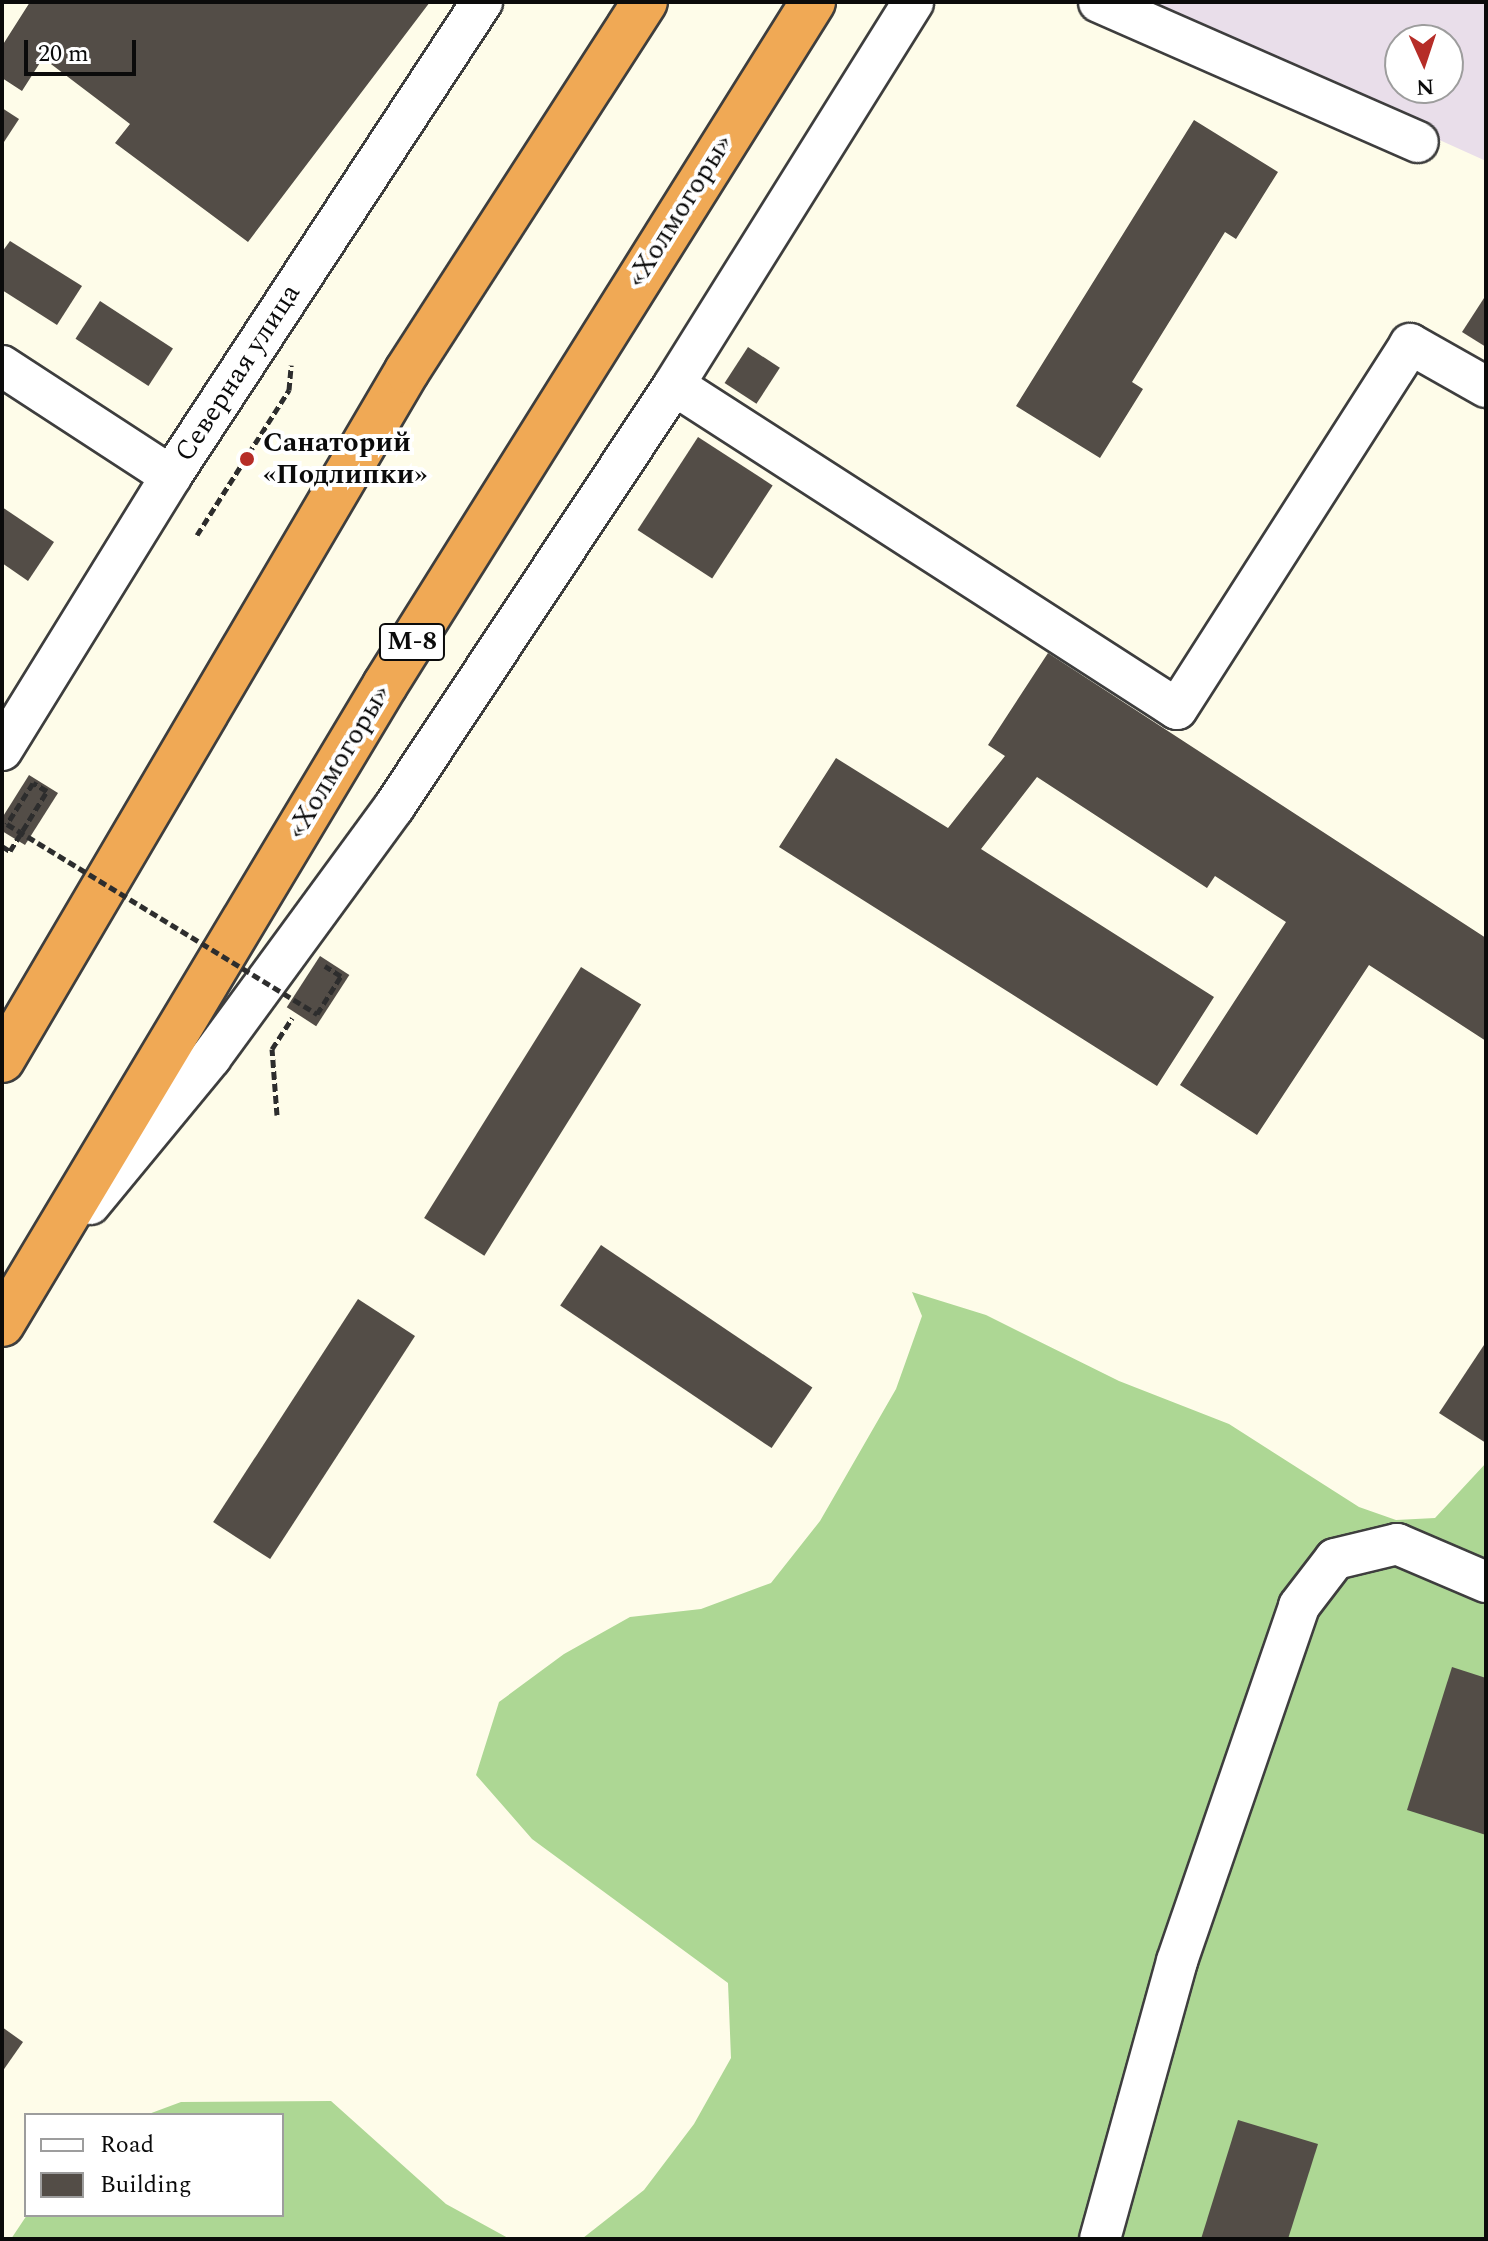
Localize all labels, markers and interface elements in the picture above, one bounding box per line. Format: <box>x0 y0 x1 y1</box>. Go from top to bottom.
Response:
scale bar <box>28 24 140 74</box>
north arrow <box>1384 24 1464 104</box>
text: 20 m <box>38 36 89 72</box>
text: N <box>1415 70 1435 103</box>
street label: «Холмогоры» <box>620 129 740 293</box>
street label: Северная улица <box>168 278 308 468</box>
place label: Санаторий «Подлипки» <box>263 426 427 492</box>
marker: Санаторий «Подлипки» <box>238 450 256 468</box>
road number: М-8 <box>378 620 446 664</box>
street label: «Холмогоры» <box>280 679 398 845</box>
legend <box>24 2113 284 2217</box>
text: Road <box>100 2127 154 2163</box>
text: Building <box>100 2167 192 2203</box>

